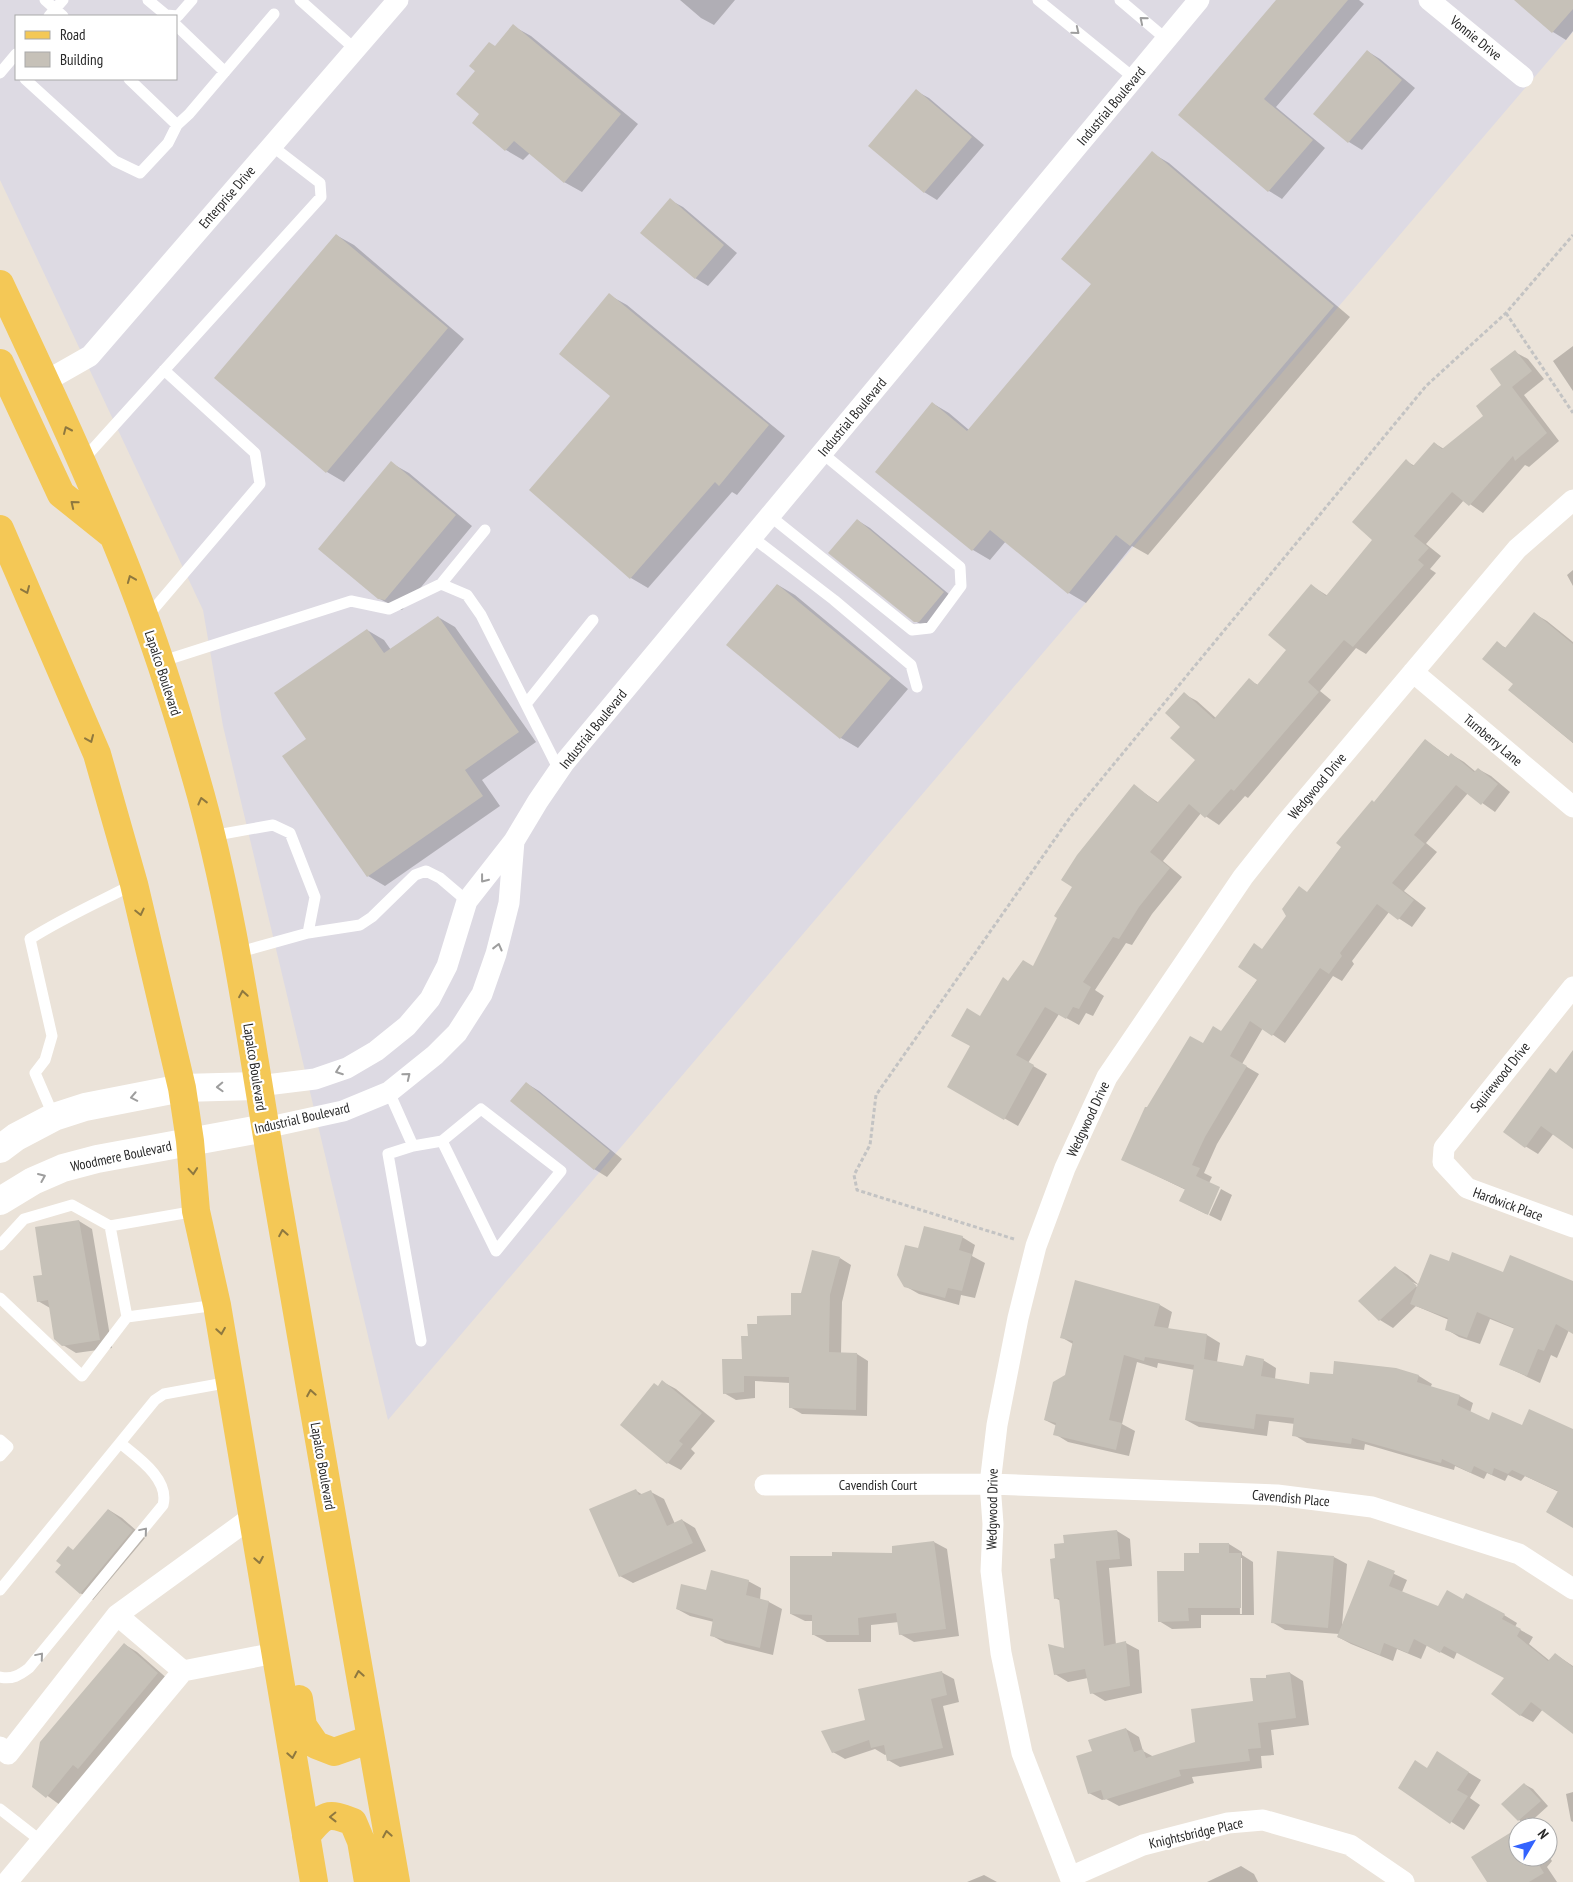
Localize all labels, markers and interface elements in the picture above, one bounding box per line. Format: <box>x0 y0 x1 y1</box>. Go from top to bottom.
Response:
street label: Vonnie Drive <box>1446 11 1506 64</box>
legend <box>15 15 178 80</box>
one-way arrow <box>1140 16 1149 25</box>
text: Road <box>60 25 86 44</box>
one-way arrow <box>1070 25 1079 34</box>
text: Building <box>60 50 103 69</box>
street label: Industrial Boulevard <box>1073 63 1149 149</box>
street label: Enterprise Drive <box>195 162 259 232</box>
street label: Industrial Boulevard <box>814 374 890 460</box>
one-way arrow <box>63 426 74 435</box>
one-way arrow <box>71 502 80 510</box>
one-way arrow <box>126 576 136 584</box>
one-way arrow <box>20 585 31 594</box>
street label: Lapalco Boulevard <box>141 628 185 718</box>
street label: Industrial Boulevard <box>555 686 631 772</box>
street label: Turnberry Lane <box>1460 710 1526 770</box>
one-way arrow <box>84 734 95 743</box>
street label: Wedgwood Drive <box>1284 749 1350 823</box>
one-way arrow <box>197 797 207 805</box>
one-way arrow <box>481 874 490 883</box>
one-way arrow <box>135 907 145 916</box>
one-way arrow <box>492 942 503 951</box>
one-way arrow <box>239 989 249 998</box>
street label: Lapalco Boulevard <box>239 1022 271 1112</box>
street label: Squirewood Drive <box>1466 1038 1534 1116</box>
one-way arrow <box>335 1065 344 1075</box>
one-way arrow <box>402 1073 411 1082</box>
street label: Wedgwood Drive <box>1063 1078 1113 1160</box>
one-way arrow <box>215 1082 223 1092</box>
one-way arrow <box>129 1092 138 1102</box>
street label: Industrial Boulevard <box>253 1098 351 1138</box>
street label: Woodmere Boulevard <box>69 1136 173 1176</box>
one-way arrow <box>187 1167 198 1175</box>
one-way arrow <box>37 1173 46 1184</box>
street label: Hardwick Place <box>1471 1183 1546 1225</box>
one-way arrow <box>278 1229 289 1237</box>
one-way arrow <box>216 1326 226 1335</box>
one-way arrow <box>306 1389 316 1397</box>
street label: Lapalco Boulevard <box>306 1421 340 1511</box>
street label: Wedgwood Drive <box>982 1468 1002 1550</box>
street label: Cavendish Court <box>839 1476 917 1494</box>
street label: Cavendish Place <box>1251 1486 1331 1510</box>
one-way arrow <box>138 1527 147 1536</box>
one-way arrow <box>254 1556 264 1564</box>
one-way arrow <box>34 1652 43 1661</box>
one-way arrow <box>355 1669 365 1678</box>
one-way arrow <box>287 1750 297 1759</box>
one-way arrow <box>328 1812 336 1823</box>
street label: Knightsbridge Place <box>1147 1813 1245 1853</box>
north arrow <box>1508 1817 1558 1867</box>
text: N <box>1534 1825 1553 1843</box>
one-way arrow <box>383 1830 393 1838</box>

